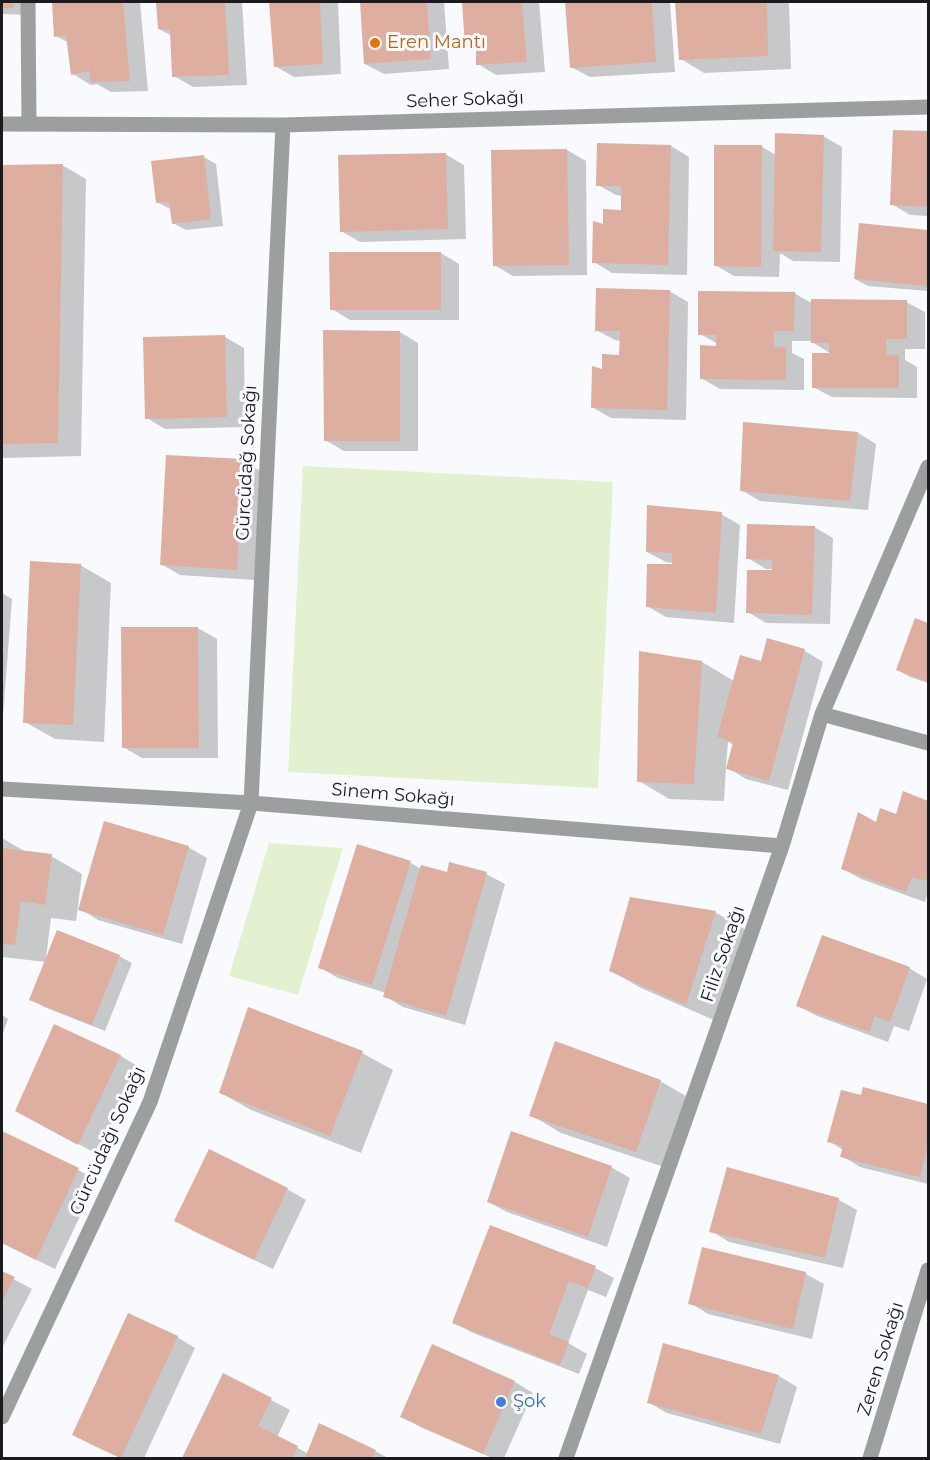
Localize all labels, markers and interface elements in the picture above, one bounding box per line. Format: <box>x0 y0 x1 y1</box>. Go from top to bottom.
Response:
place label: Eren Mantı <box>387 32 486 54</box>
marker: Eren Mantı <box>368 36 382 50</box>
street label: Seher Sokağı <box>406 87 524 113</box>
street label: Gürcüdağ Sokağı <box>232 385 262 541</box>
street label: Sinem Sokağı <box>331 779 455 811</box>
street label: Filiz Sokağı <box>696 903 750 1005</box>
street label: Gürcüdağı Sokağı <box>65 1063 151 1219</box>
street label: Zeren Sokağı <box>853 1300 909 1418</box>
place label: Şok <box>513 1391 546 1413</box>
marker: Şok <box>494 1395 508 1409</box>

